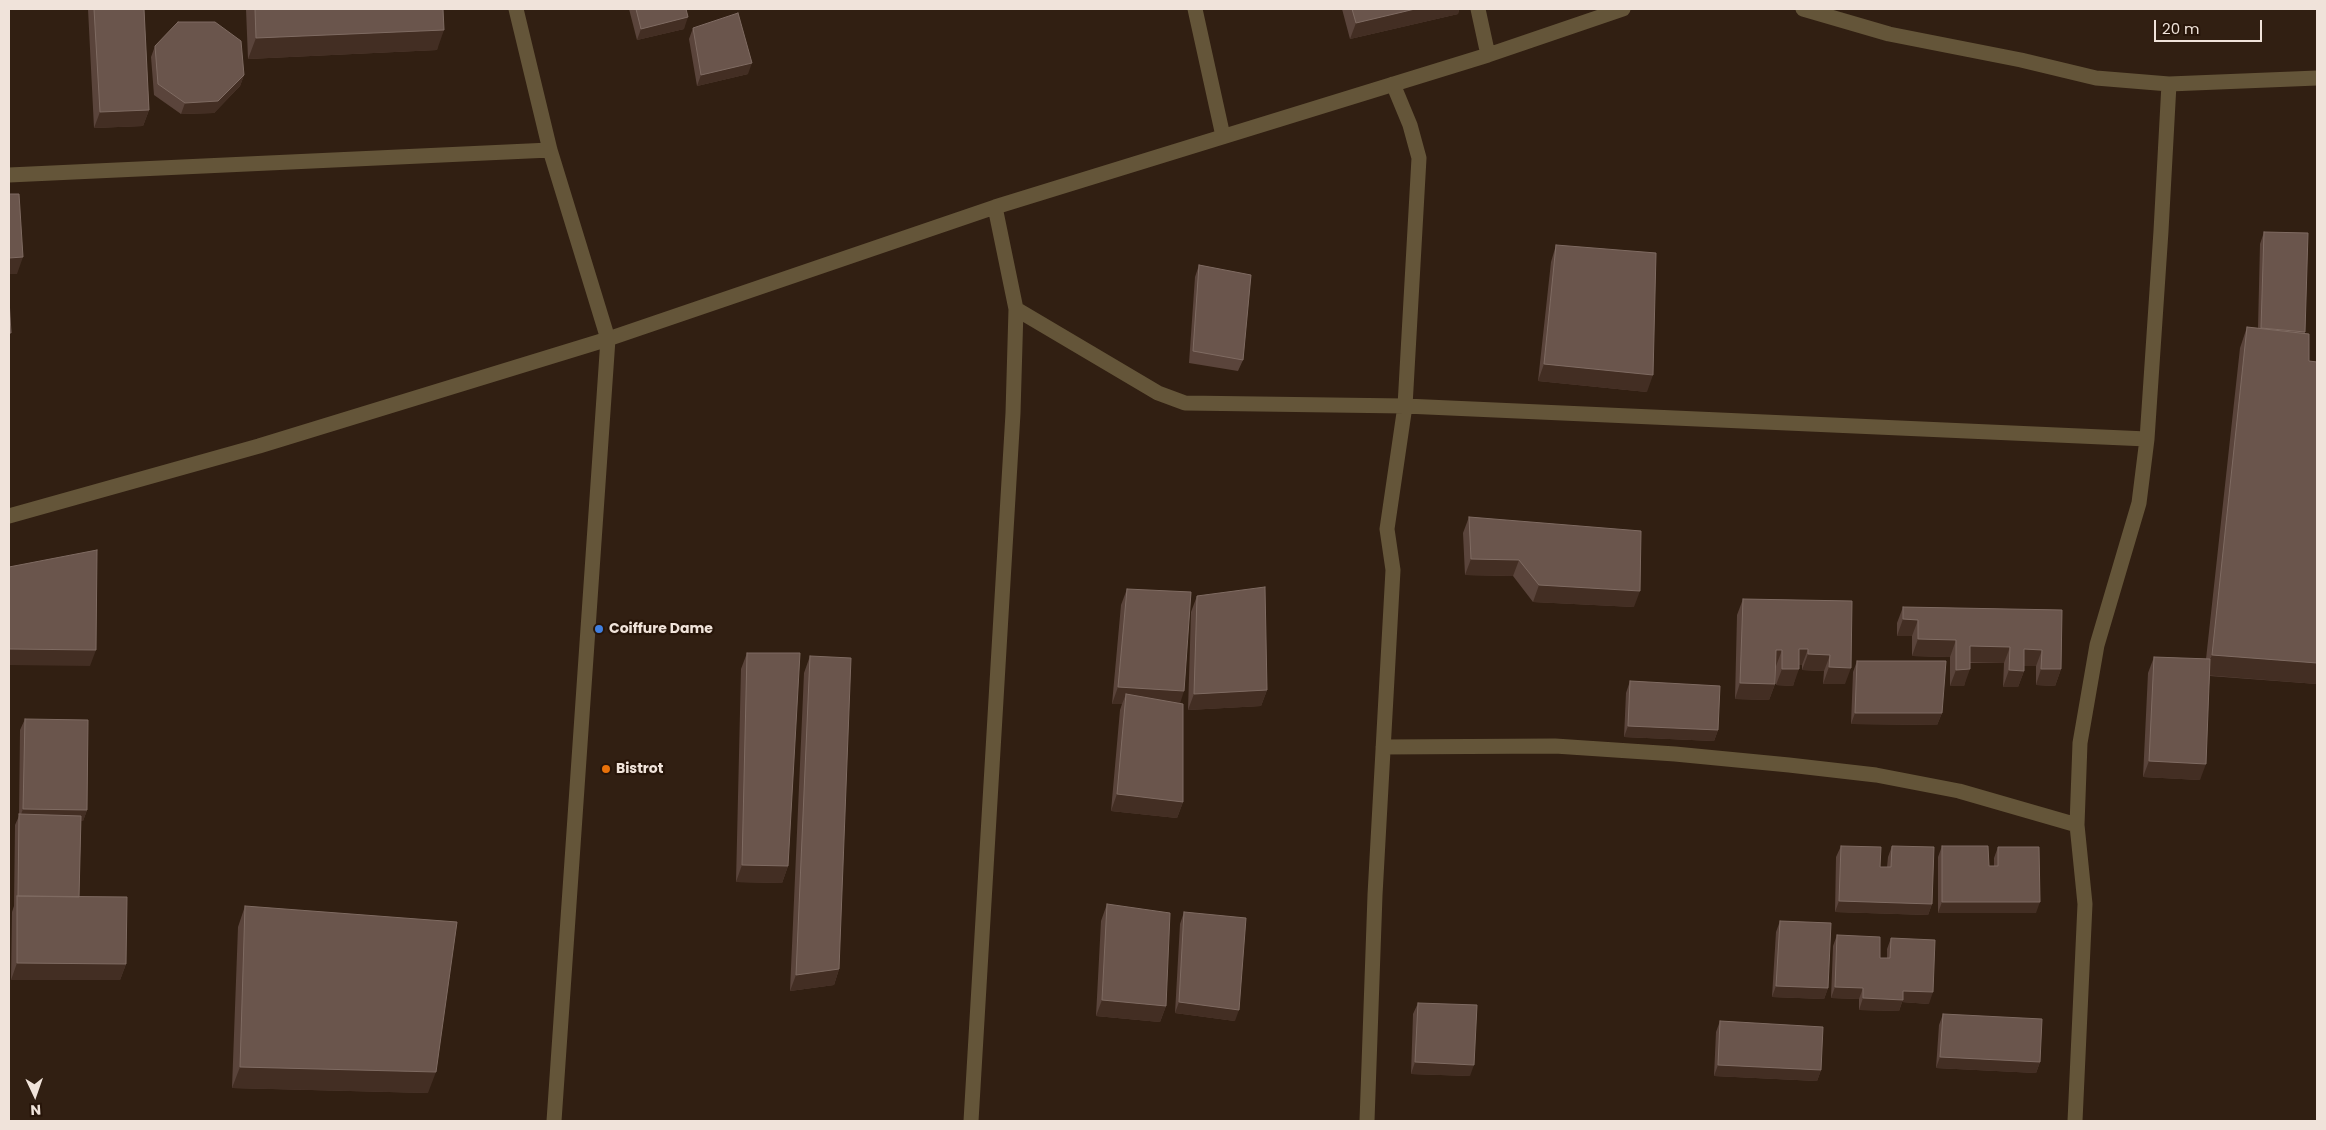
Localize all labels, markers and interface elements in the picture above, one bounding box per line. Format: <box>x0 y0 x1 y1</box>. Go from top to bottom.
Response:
scale bar <box>2156 10 2264 42</box>
text: 20 m <box>2162 18 2200 39</box>
place label: Coiffure Dame <box>609 621 713 637</box>
marker: Coiffure Dame <box>593 623 605 635</box>
place label: Bistrot <box>616 761 663 777</box>
marker: Bistrot <box>600 763 612 775</box>
north arrow <box>10 1070 60 1120</box>
text: N <box>30 1100 42 1120</box>

